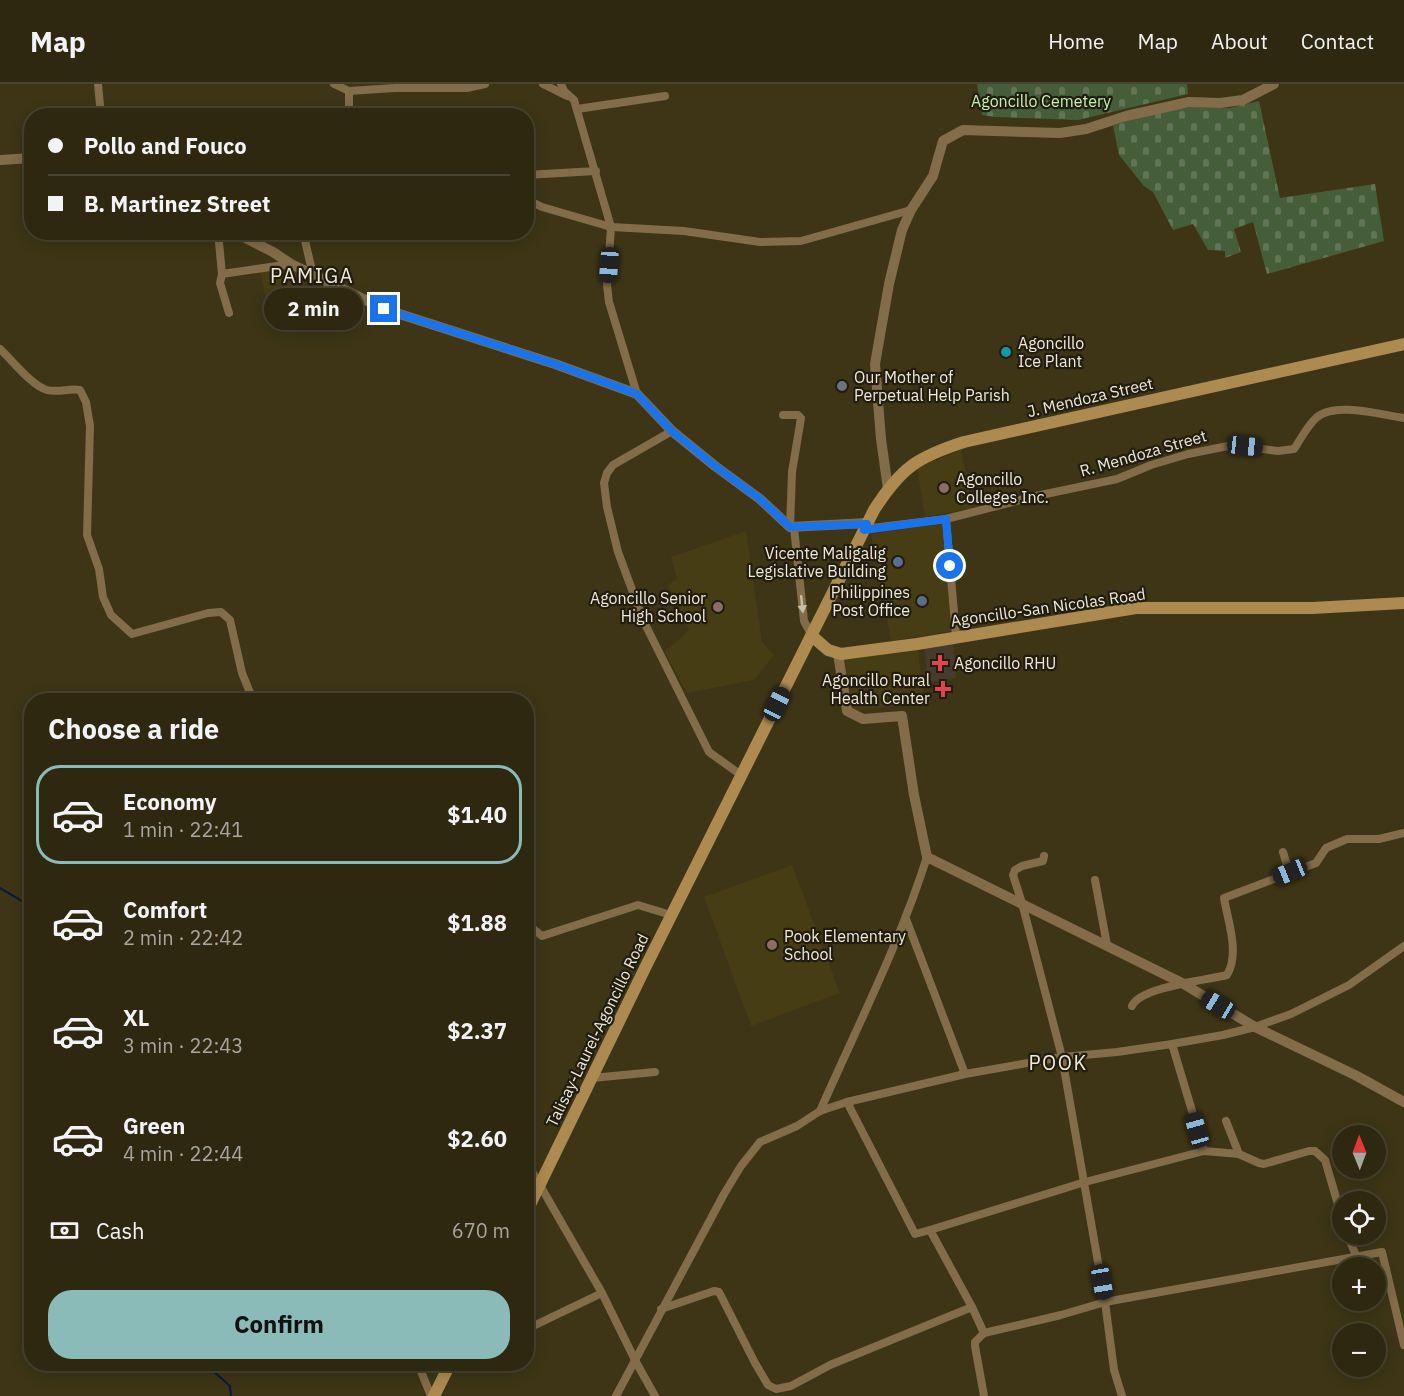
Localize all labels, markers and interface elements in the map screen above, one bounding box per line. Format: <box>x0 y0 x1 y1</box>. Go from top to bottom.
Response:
text: Map <box>30 23 86 60</box>
text: Home <box>1048 27 1105 55</box>
text: Map <box>1138 27 1178 55</box>
text: About <box>1211 27 1268 55</box>
text: Contact <box>1301 27 1374 55</box>
park label: Agoncillo Cemetery <box>971 91 1111 111</box>
text: Pollo and Fouco <box>84 131 247 160</box>
text: B. Martinez Street <box>84 189 271 218</box>
car <box>599 246 619 284</box>
district label: PAMIGA <box>270 262 354 289</box>
callout: 2 min <box>264 288 363 330</box>
text: 2 min <box>287 295 340 322</box>
route end <box>370 295 397 322</box>
place label: Agoncillo Ice Plant <box>1018 333 1084 371</box>
marker: Agoncillo Ice Plant <box>999 345 1013 359</box>
place label: Our Mother of Perpetual Help Parish <box>854 367 1010 405</box>
street label: J. Mendoza Street <box>1025 373 1155 421</box>
marker: Our Mother of Perpetual Help Parish <box>835 379 849 393</box>
street label: R. Mendoza Street <box>1077 425 1209 481</box>
car <box>1226 435 1264 457</box>
place label: Agoncillo Colleges Inc. <box>956 469 1049 507</box>
marker: Agoncillo Colleges Inc. <box>937 481 951 495</box>
place label: Vicente Maligalig Legislative Building <box>748 543 887 581</box>
route start <box>936 552 963 579</box>
marker: Vicente Maligalig Legislative Building <box>891 555 905 569</box>
place label: Philippines Post Office <box>831 582 910 620</box>
street label: Agoncillo-San Nicolas Road <box>949 583 1147 631</box>
place label: Agoncillo Senior High School <box>590 588 706 626</box>
one-way arrow <box>798 594 807 613</box>
marker: Philippines Post Office <box>915 594 929 608</box>
marker: Agoncillo Senior High School <box>711 600 725 614</box>
place label: Agoncillo RHU <box>954 653 1056 673</box>
marker: Agoncillo RHU <box>931 654 949 672</box>
place label: Agoncillo Rural Health Center <box>822 670 930 708</box>
marker: Agoncillo Rural Health Center <box>934 680 952 698</box>
car <box>761 684 793 724</box>
text: Choose a ride <box>48 711 219 746</box>
text: Economy <box>123 787 217 816</box>
icon: car <box>51 788 105 842</box>
text: $1.40 <box>447 800 507 829</box>
text: 1 min · 22:41 <box>123 816 243 843</box>
car <box>1270 857 1310 887</box>
text: Comfort <box>123 895 207 924</box>
icon: car <box>51 896 105 950</box>
text: $1.88 <box>447 908 507 937</box>
text: 2 min · 22:42 <box>123 924 243 951</box>
place label: Pook Elementary School <box>784 926 906 964</box>
street label: Talisay-Laurel-Agoncillo Road <box>541 930 653 1130</box>
marker: Pook Elementary School <box>765 938 779 952</box>
car <box>1198 988 1238 1022</box>
text: XL <box>123 1003 149 1032</box>
icon: car <box>51 1004 105 1058</box>
text: $2.37 <box>447 1016 507 1045</box>
text: 3 min · 22:43 <box>123 1032 243 1059</box>
district label: POOK <box>1028 1049 1088 1076</box>
car <box>1183 1110 1211 1150</box>
text: Green <box>123 1111 185 1140</box>
icon: car <box>51 1112 105 1166</box>
text: $2.60 <box>447 1124 507 1153</box>
north arrow <box>1332 1125 1386 1179</box>
map controls <box>1332 1125 1386 1377</box>
text: 4 min · 22:44 <box>123 1140 243 1167</box>
button: locate <box>1332 1191 1386 1245</box>
icon: cash <box>48 1214 81 1247</box>
text: Cash <box>96 1216 145 1245</box>
text: 670 m <box>452 1217 510 1244</box>
button: + <box>1332 1257 1386 1311</box>
car <box>1090 1263 1114 1301</box>
button: Confirm <box>48 1290 510 1359</box>
button: − <box>1332 1323 1386 1377</box>

